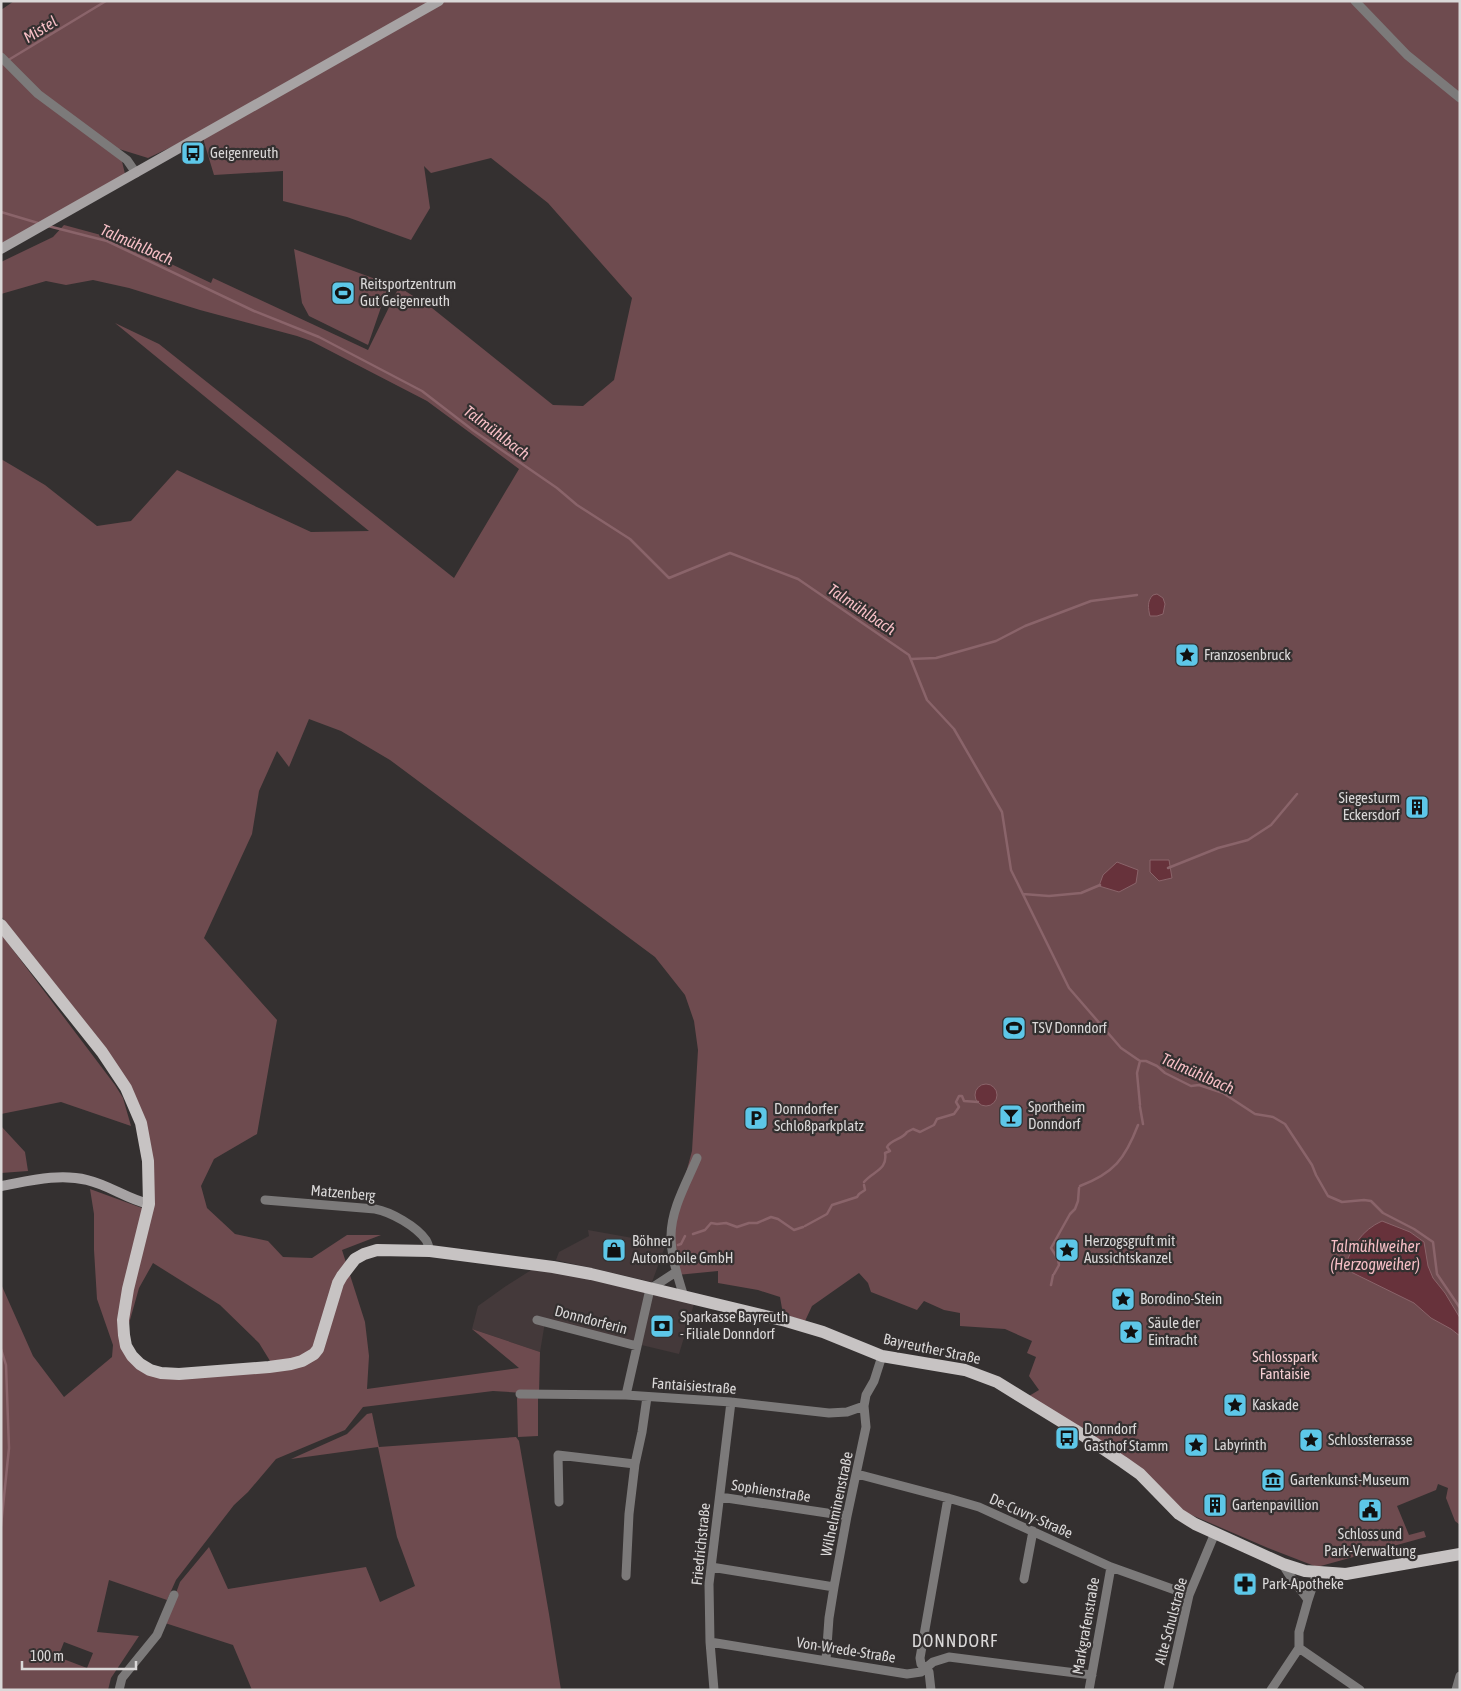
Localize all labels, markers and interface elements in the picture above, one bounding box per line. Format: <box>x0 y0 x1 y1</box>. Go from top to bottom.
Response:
water label: Mistel <box>20 12 60 46</box>
bus stop icon: Geigenreuth <box>180 140 206 166</box>
place label: Geigenreuth <box>210 144 279 161</box>
water label: Talmühlbach <box>98 220 176 268</box>
place label: Reitsportzentrum Gut Geigenreuth <box>360 275 456 309</box>
sports icon: Reitsportzentrum Gut Geigenreuth <box>330 280 356 306</box>
water label: Talmühlbach <box>461 401 534 463</box>
water label: Talmühlbach <box>825 580 899 638</box>
place icon: Franzosenbruck <box>1174 642 1200 668</box>
place label: Franzosenbruck <box>1204 646 1291 663</box>
place label: Siegesturm Eckersdorf <box>1338 789 1400 823</box>
building icon: Siegesturm Eckersdorf <box>1404 794 1430 820</box>
sports icon: TSV Donndorf <box>1001 1015 1027 1041</box>
place label: TSV Donndorf <box>1032 1019 1107 1036</box>
water label: Talmühlbach <box>1159 1049 1237 1097</box>
place label: Sportheim Donndorf <box>1028 1098 1085 1132</box>
place label: Donndorfer Schloßparkplatz <box>774 1100 865 1134</box>
bar icon: Sportheim Donndorf <box>998 1103 1024 1129</box>
parking icon: Donndorfer Schloßparkplatz <box>743 1105 769 1131</box>
street label: Matzenberg <box>310 1181 377 1204</box>
place label: Böhner Automobile GmbH <box>632 1232 734 1266</box>
place label: Herzogsgruft mit Aussichtskanzel <box>1084 1232 1175 1266</box>
shop icon: Böhner Automobile GmbH <box>601 1237 627 1263</box>
place icon: Herzogsgruft mit Aussichtskanzel <box>1054 1237 1080 1263</box>
water label: Talmühlweiher (Herzogweiher) <box>1330 1237 1421 1274</box>
place icon: Borodino-Stein <box>1110 1286 1136 1312</box>
place label: Borodino-Stein <box>1140 1290 1222 1307</box>
street label: Donndorferin <box>553 1302 629 1337</box>
place label: Sparkasse Bayreuth - Filiale Donndorf <box>680 1308 788 1342</box>
bank icon: Sparkasse Bayreuth - Filiale Donndorf <box>649 1313 675 1339</box>
place label: Säule der Eintracht <box>1148 1314 1200 1348</box>
place icon: Säule der Eintracht <box>1118 1319 1144 1345</box>
street label: Bayreuther Straße <box>882 1330 983 1367</box>
park label: Schlosspark Fantaisie <box>1252 1348 1318 1382</box>
street label: Fantaisiestraße <box>651 1374 737 1397</box>
place icon: Kaskade <box>1222 1392 1248 1418</box>
place label: Kaskade <box>1252 1396 1299 1413</box>
place label: Donndorf Gasthof Stamm <box>1084 1420 1168 1454</box>
bus stop icon: Donndorf Gasthof Stamm <box>1054 1425 1080 1451</box>
place icon: Schlossterrasse <box>1298 1427 1324 1453</box>
place label: Schlossterrasse <box>1328 1431 1413 1448</box>
place icon: Labyrinth <box>1183 1432 1209 1458</box>
place label: Labyrinth <box>1214 1436 1267 1453</box>
street label: Wilhelminenstraße <box>817 1450 856 1558</box>
museum icon: Gartenkunst-Museum <box>1260 1467 1286 1493</box>
place label: Gartenkunst-Museum <box>1290 1471 1409 1488</box>
street label: Sophienstraße <box>730 1476 812 1505</box>
street label: De-Cuvry-Straße <box>987 1490 1076 1541</box>
building icon: Gartenpavillion <box>1202 1492 1228 1518</box>
place label: Gartenpavillion <box>1232 1496 1319 1513</box>
public building icon: Schloss und Park-Verwaltung <box>1357 1497 1383 1523</box>
street label: Friedrichstraße <box>688 1502 713 1586</box>
place label: Schloss und Park-Verwaltung <box>1324 1525 1417 1559</box>
pharmacy icon: Park-Apotheke <box>1232 1571 1258 1597</box>
street label: Alte Schulstraße <box>1151 1575 1190 1666</box>
place label: Park-Apotheke <box>1262 1575 1344 1592</box>
street label: Markgrafenstraße <box>1069 1576 1102 1676</box>
district label: DONNDORF <box>912 1630 998 1651</box>
street label: Von-Wrede-Straße <box>795 1633 897 1666</box>
scale bar <box>22 1638 136 1670</box>
text: 100 m <box>30 1647 64 1664</box>

